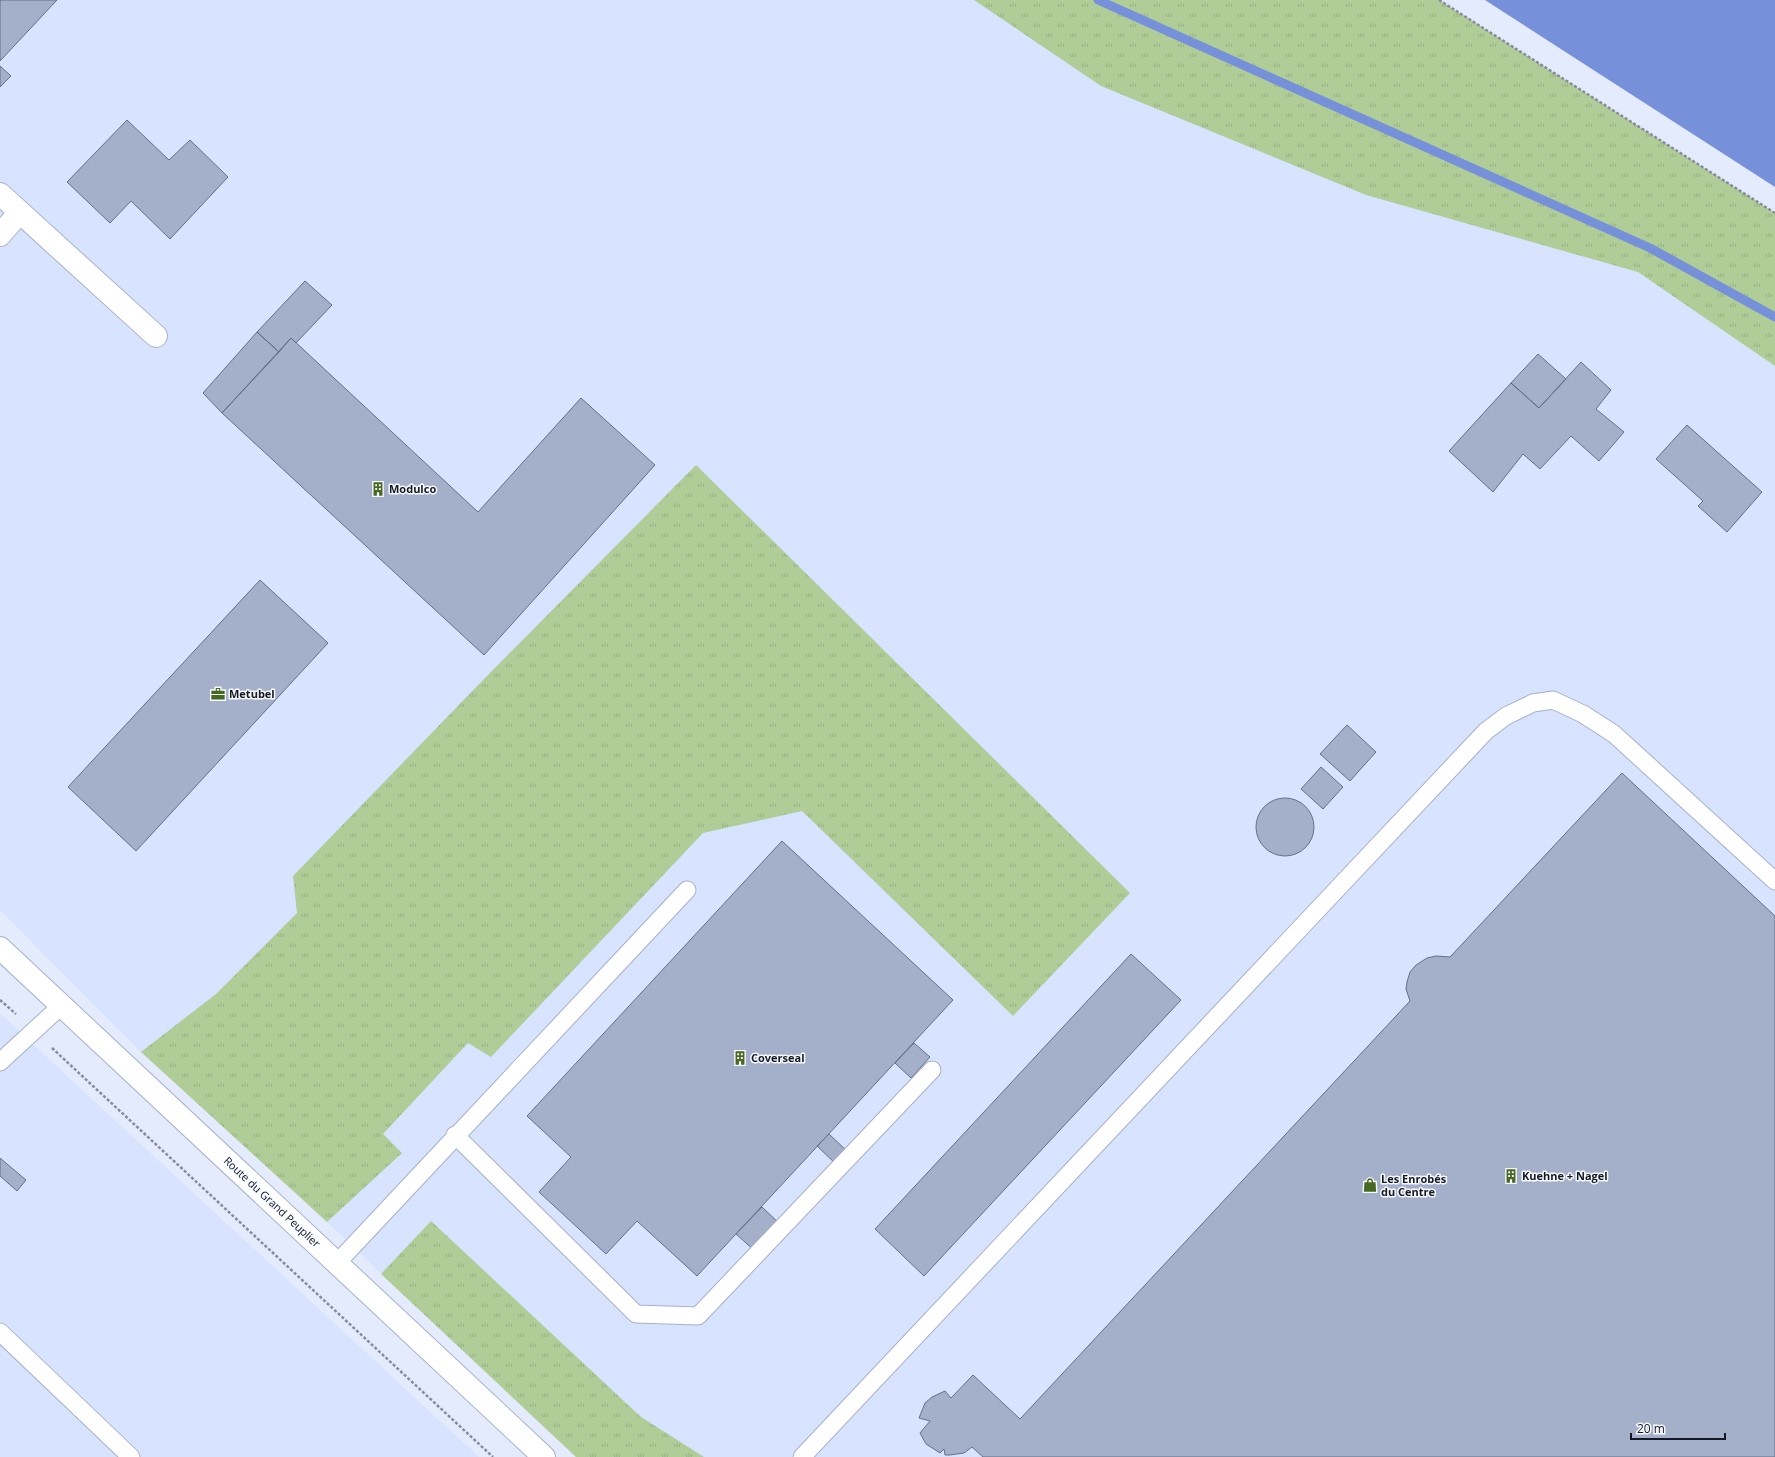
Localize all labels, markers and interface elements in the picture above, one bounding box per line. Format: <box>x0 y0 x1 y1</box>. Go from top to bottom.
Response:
building icon: Modulco <box>370 481 386 497</box>
place label: Modulco <box>389 481 436 496</box>
office icon: Metubel <box>210 686 226 702</box>
place label: Metubel <box>229 686 275 701</box>
building icon: Coverseal <box>732 1050 748 1066</box>
place label: Coverseal <box>751 1050 805 1065</box>
street label: Route du Grand Peuplier <box>221 1153 324 1251</box>
building icon: Kuehne + Nagel <box>1503 1168 1519 1184</box>
place label: Kuehne + Nagel <box>1522 1168 1608 1183</box>
place label: Les Enrobés du Centre <box>1381 1171 1447 1199</box>
shop icon: Les Enrobés du Centre <box>1362 1177 1378 1193</box>
scale bar <box>1631 1415 1725 1441</box>
text: 20 m <box>1637 1420 1665 1437</box>

